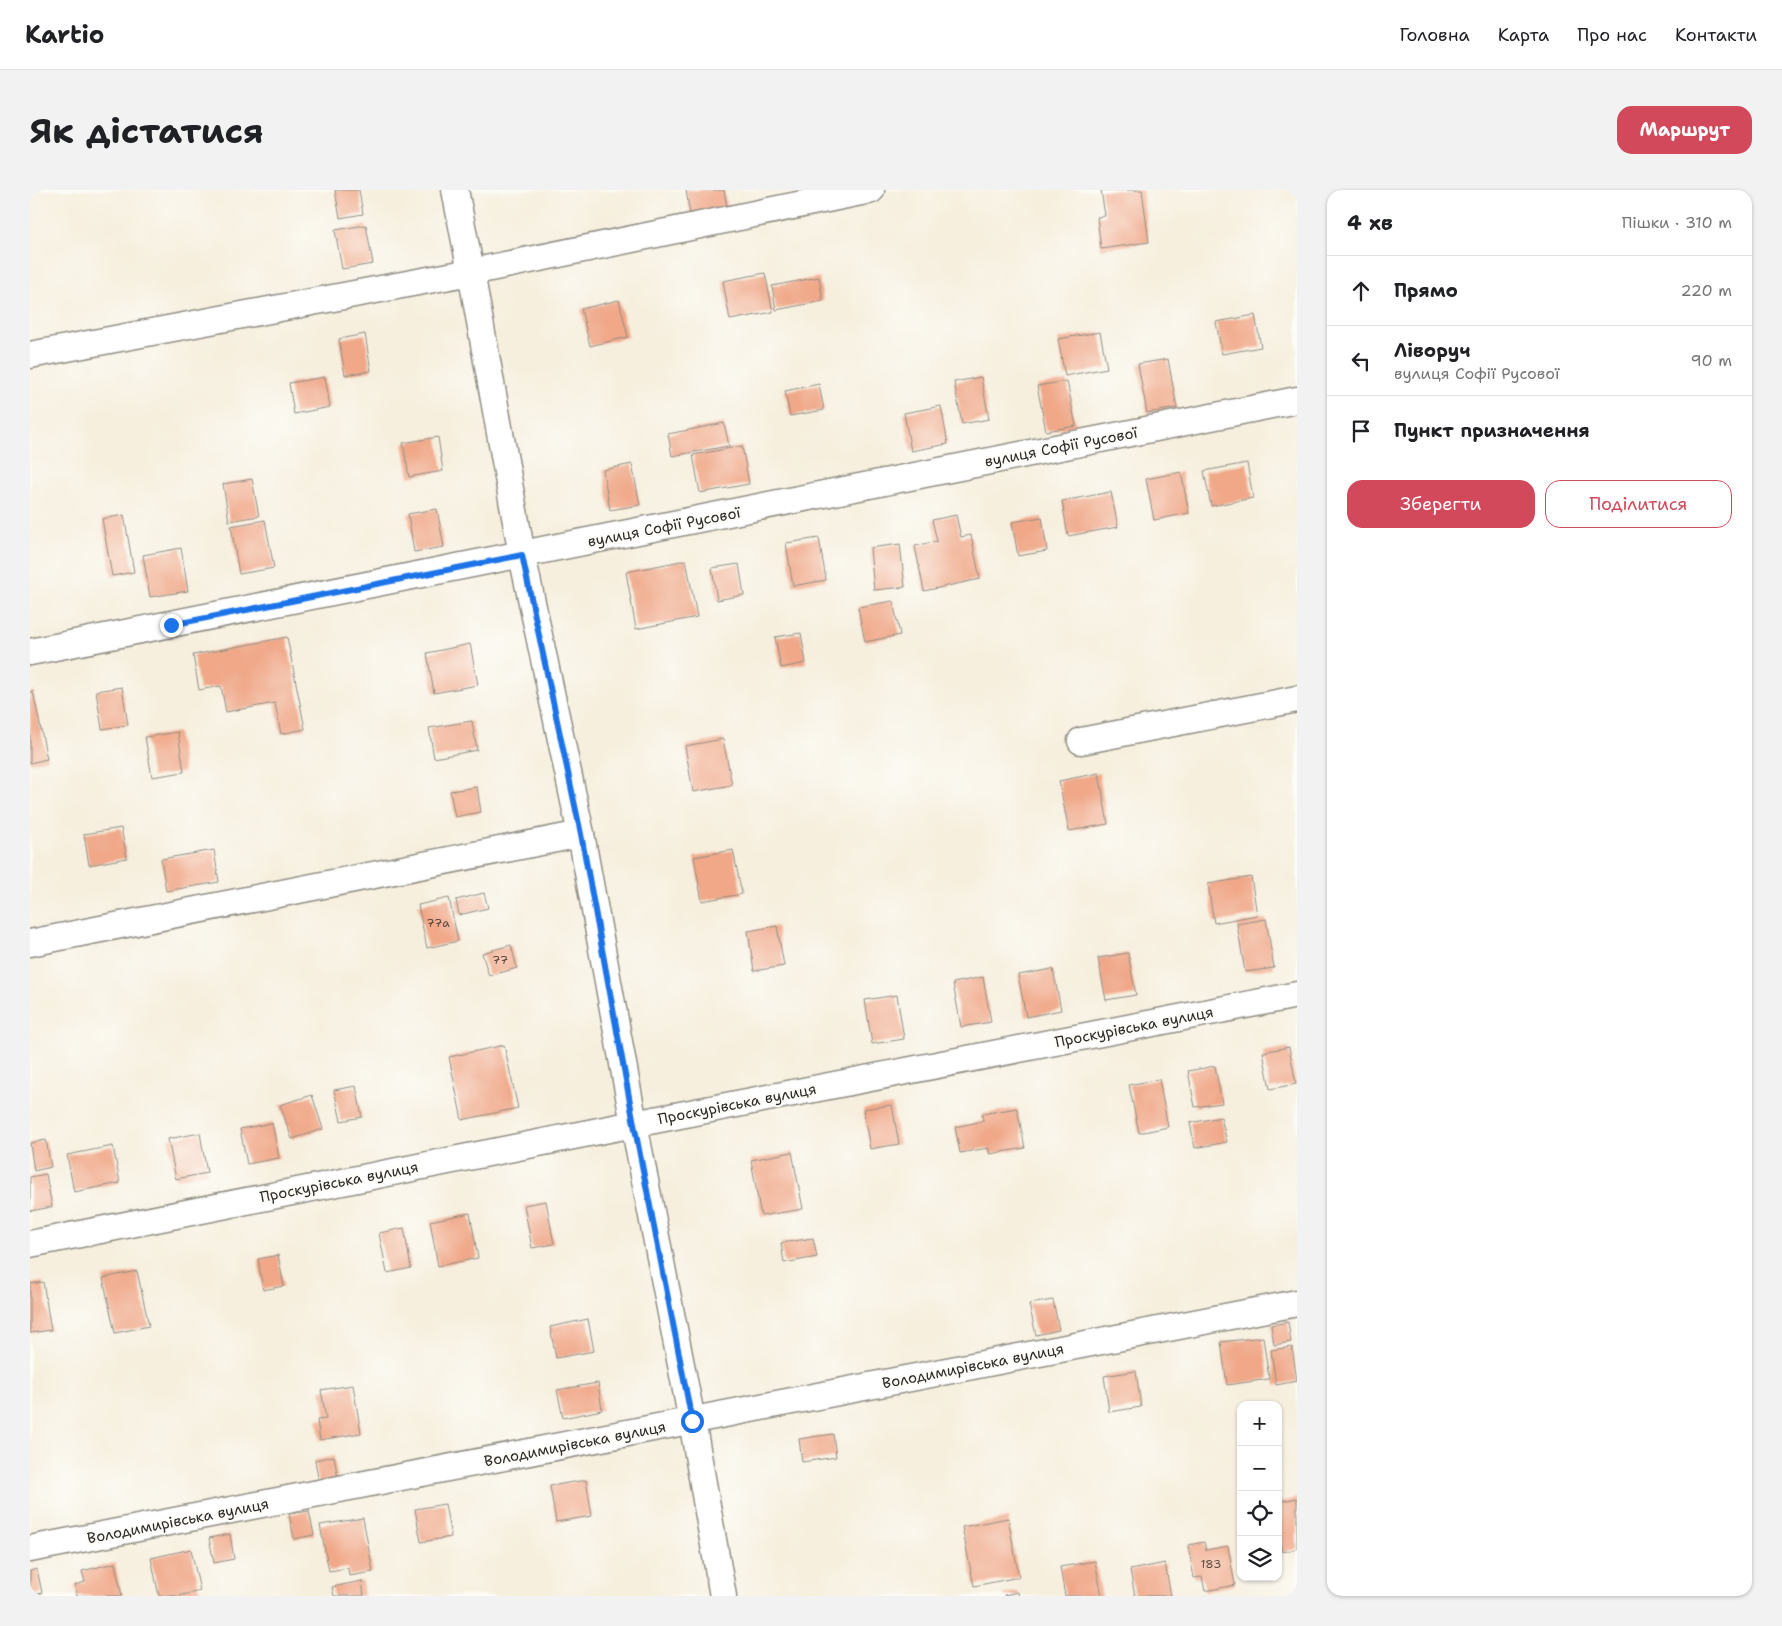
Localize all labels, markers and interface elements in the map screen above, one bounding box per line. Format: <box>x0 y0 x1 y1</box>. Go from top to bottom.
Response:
text: Kartio <box>25 19 104 51</box>
text: Головна <box>1399 23 1470 47</box>
text: Карта <box>1498 23 1549 47</box>
text: Про нас <box>1577 23 1647 47</box>
text: Контакти <box>1675 23 1757 47</box>
button: Маршрут <box>1617 106 1752 154</box>
text: Як дістатися <box>30 107 264 154</box>
text: 4 хв <box>1347 209 1393 237</box>
text: Пішки · 310 m <box>1622 212 1732 233</box>
icon: ahead <box>1347 277 1375 305</box>
text: Прямо <box>1394 278 1458 303</box>
text: 220 m <box>1680 280 1732 301</box>
text: Ліворуч <box>1394 338 1470 363</box>
icon: left <box>1347 347 1375 375</box>
text: 90 m <box>1691 350 1732 371</box>
text: вулиця Софії Русової <box>1394 363 1559 384</box>
icon: arrive <box>1347 417 1375 445</box>
text: Пункт призначення <box>1394 418 1590 443</box>
street label: вулиця Софії Русової <box>983 422 1140 472</box>
button: Зберегти <box>1347 480 1535 528</box>
button: Поділитися <box>1545 480 1732 528</box>
street label: вулиця Софії Русової <box>586 502 743 552</box>
route end <box>160 614 183 637</box>
house number: 77а <box>426 915 450 931</box>
house number: 77 <box>492 952 508 968</box>
street label: Проскурівська вулиця <box>1053 1002 1215 1052</box>
street label: Проскурівська вулиця <box>656 1079 818 1129</box>
street label: Проскурівська вулиця <box>258 1157 420 1207</box>
street label: Володимирівська вулиця <box>880 1339 1066 1393</box>
map controls <box>1237 1401 1282 1581</box>
button: + <box>1237 1401 1282 1446</box>
route start <box>681 1410 704 1433</box>
street label: Володимирівська вулиця <box>482 1417 668 1471</box>
button: − <box>1237 1446 1282 1491</box>
button: locate <box>1237 1491 1282 1536</box>
street label: Володимирівська вулиця <box>85 1494 271 1548</box>
button: layers <box>1237 1536 1282 1581</box>
house number: 183 <box>1201 1556 1221 1572</box>

